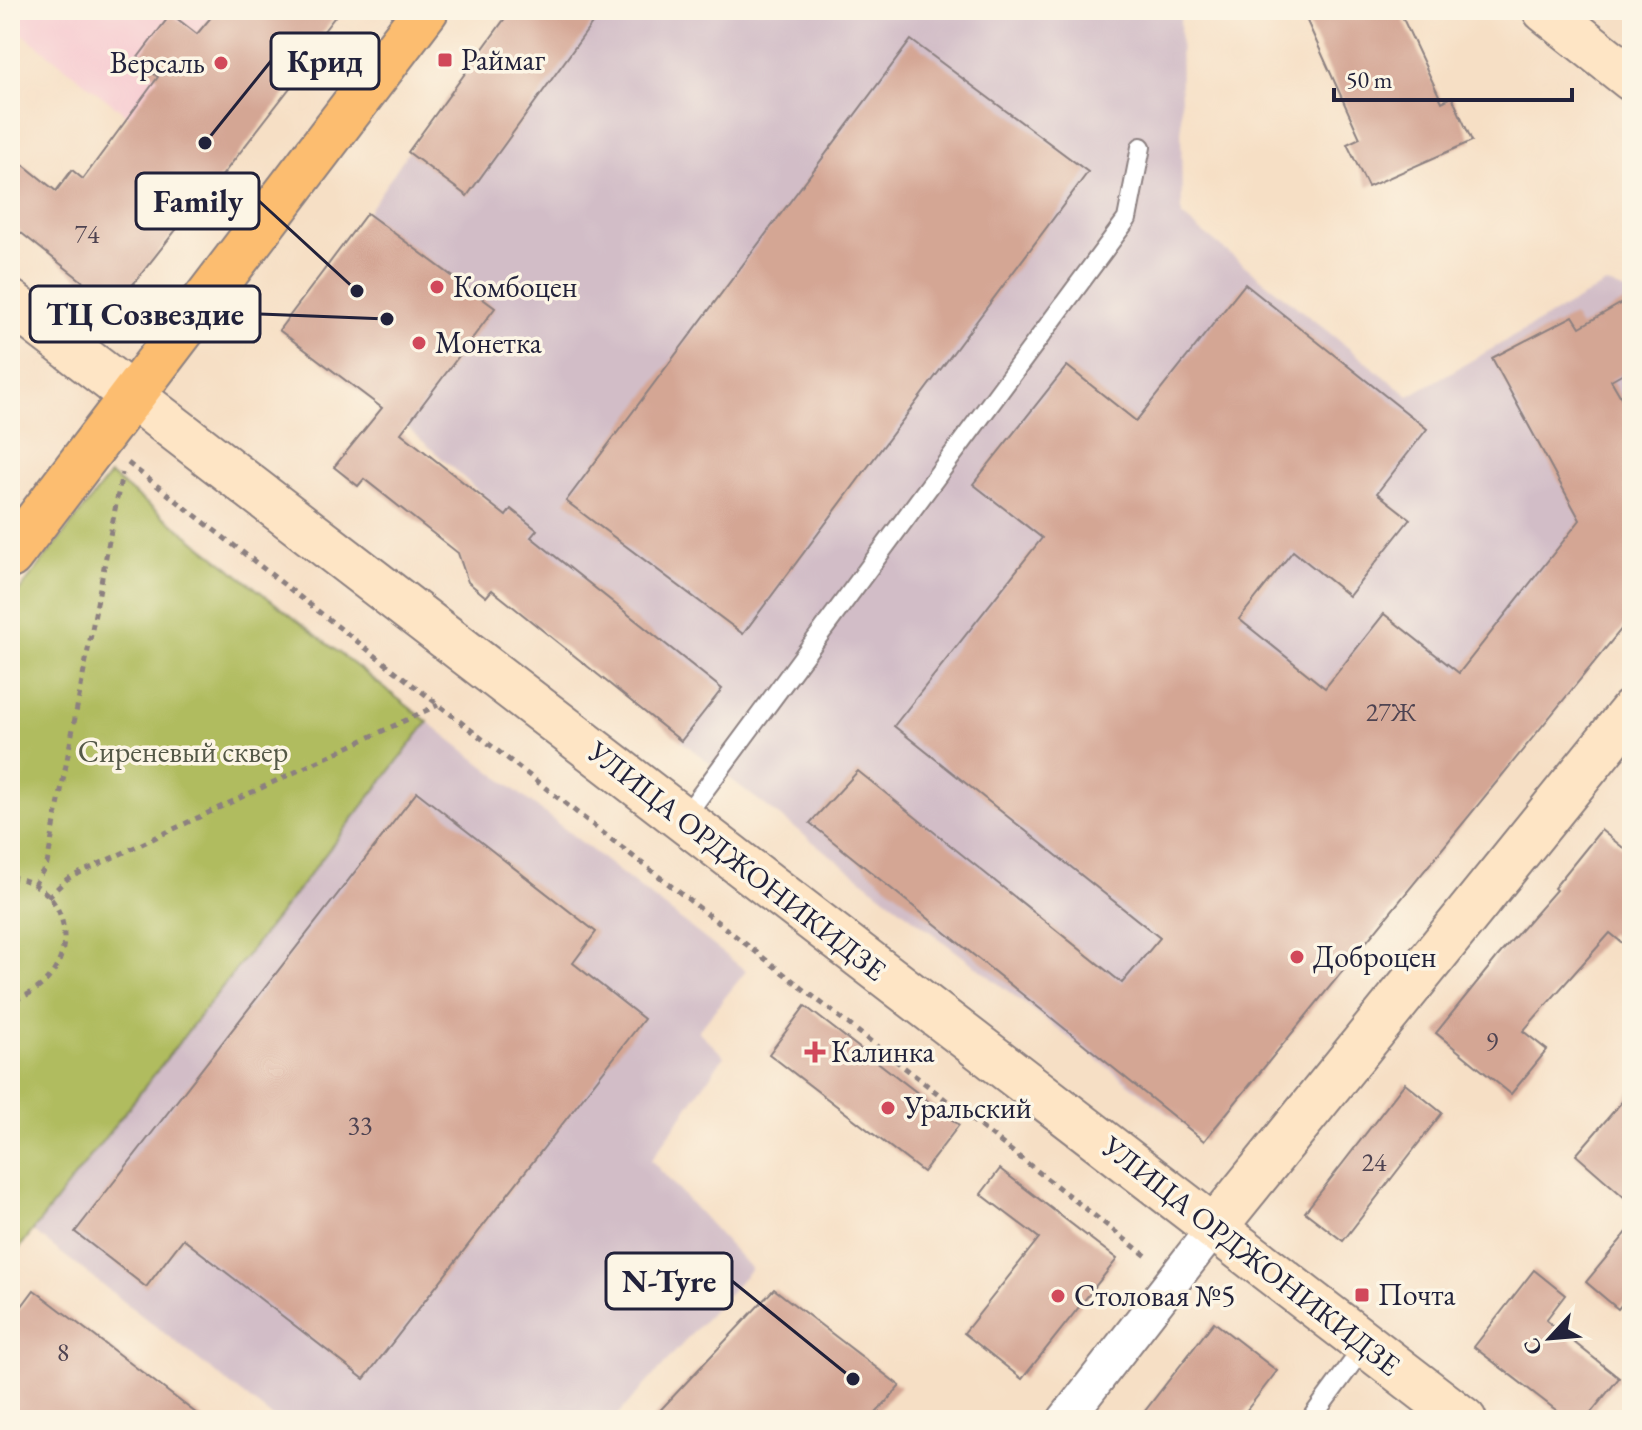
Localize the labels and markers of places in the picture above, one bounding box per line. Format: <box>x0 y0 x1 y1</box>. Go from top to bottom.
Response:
callout: Крид <box>271 33 379 89</box>
place label: Раймаг <box>461 40 546 79</box>
place label: Версаль <box>110 43 205 82</box>
marker: Раймаг <box>436 51 454 69</box>
marker: Версаль <box>212 54 230 72</box>
callout: Family <box>136 173 259 229</box>
place label: Комбоцен <box>453 267 577 306</box>
marker: Комбоцен <box>428 278 446 296</box>
callout: ТЦ Созвездие <box>30 286 260 342</box>
place label: Монетка <box>435 323 542 362</box>
marker: Монетка <box>410 334 428 352</box>
place label: Доброцен <box>1313 937 1436 976</box>
marker: Доброцен <box>1288 948 1306 966</box>
place label: Калинка <box>831 1032 935 1071</box>
marker: Калинка <box>806 1043 824 1061</box>
place label: Уральский <box>903 1088 1032 1127</box>
marker: Уральский <box>879 1099 897 1117</box>
callout: N-Tyre <box>606 1253 732 1309</box>
place label: Почта <box>1378 1275 1455 1314</box>
place label: Столовая №5 <box>1074 1276 1236 1315</box>
marker: Почта <box>1353 1286 1371 1304</box>
marker: Столовая №5 <box>1049 1287 1067 1305</box>

